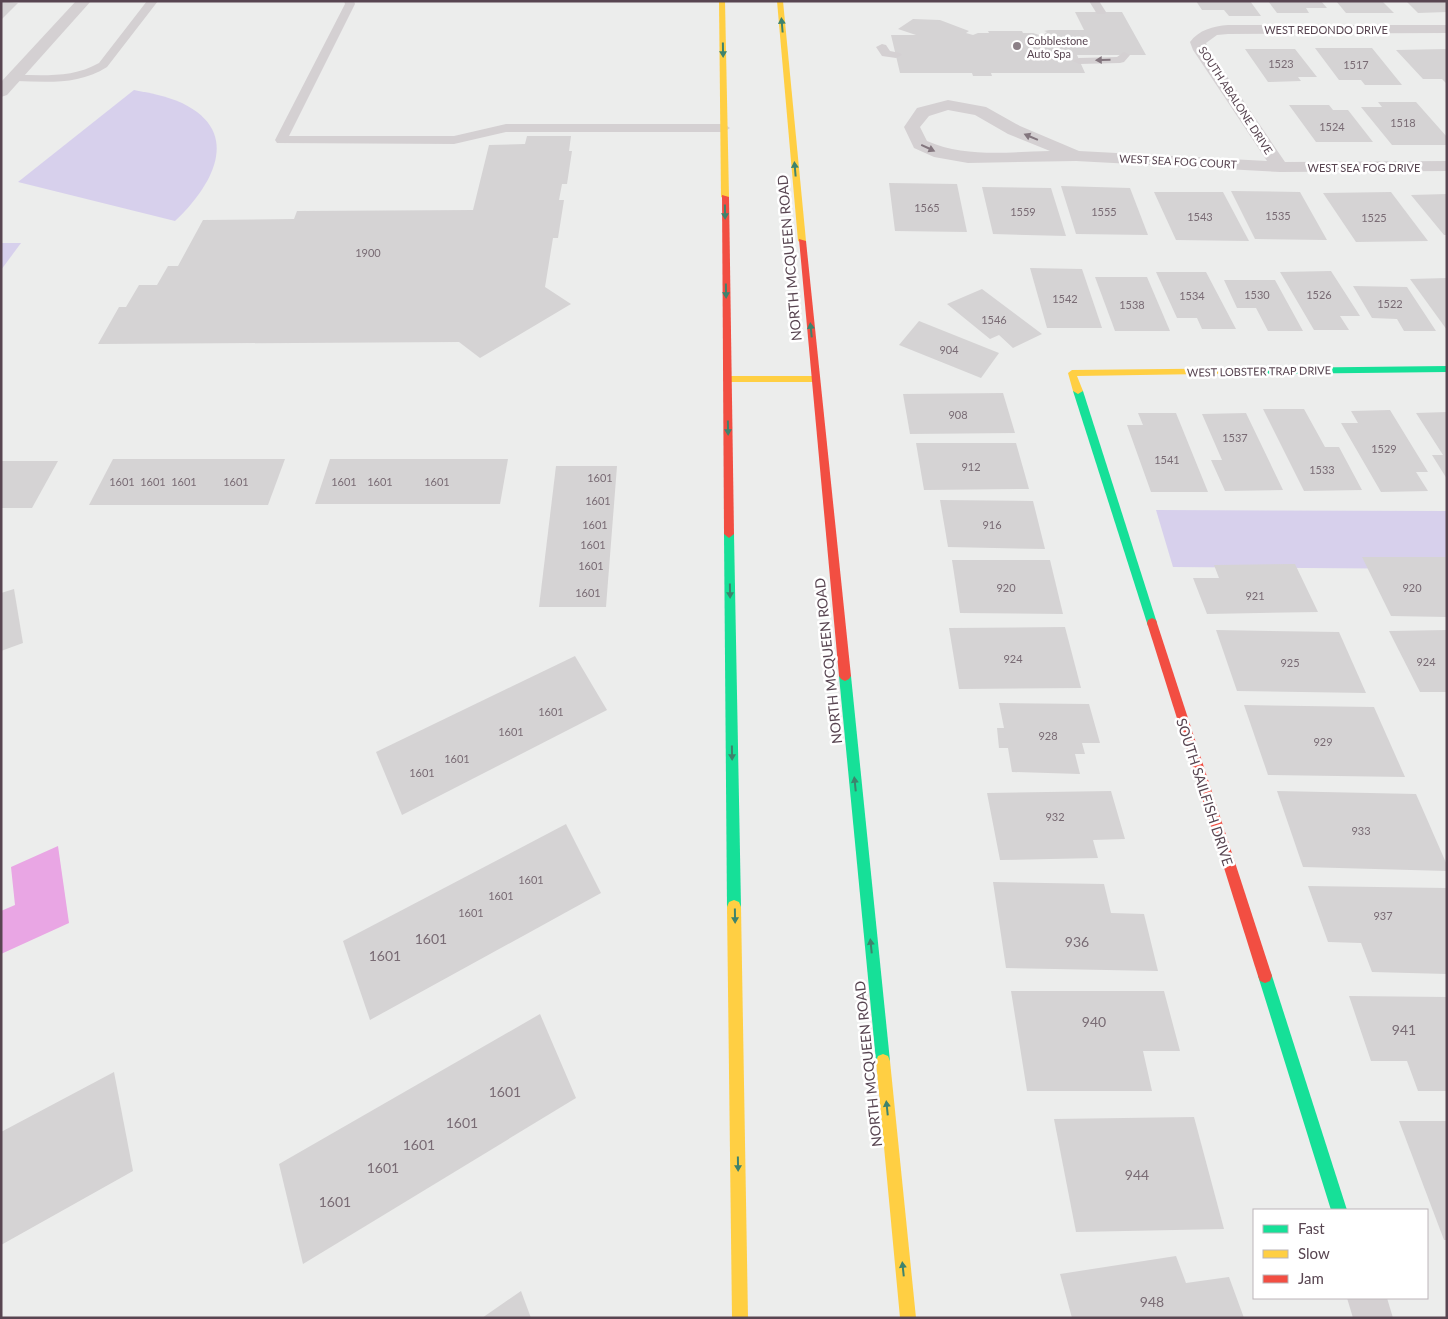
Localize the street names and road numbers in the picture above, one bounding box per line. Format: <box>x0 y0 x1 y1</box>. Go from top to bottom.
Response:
street label: WEST REDONDO DRIVE <box>1264 23 1388 36</box>
street label: SOUTH ABALONE DRIVE <box>1196 44 1276 156</box>
street label: WEST SEA FOG COURT <box>1119 151 1238 171</box>
street label: WEST SEA FOG DRIVE <box>1308 161 1420 174</box>
street label: NORTH MCQUEEN ROAD <box>773 174 805 342</box>
street label: WEST LOBSTER TRAP DRIVE <box>1187 363 1331 379</box>
street label: NORTH MCQUEEN ROAD <box>811 577 845 745</box>
street label: SOUTH SAILFISH DRIVE <box>1173 716 1237 868</box>
street label: NORTH MCQUEEN ROAD <box>851 980 885 1148</box>

